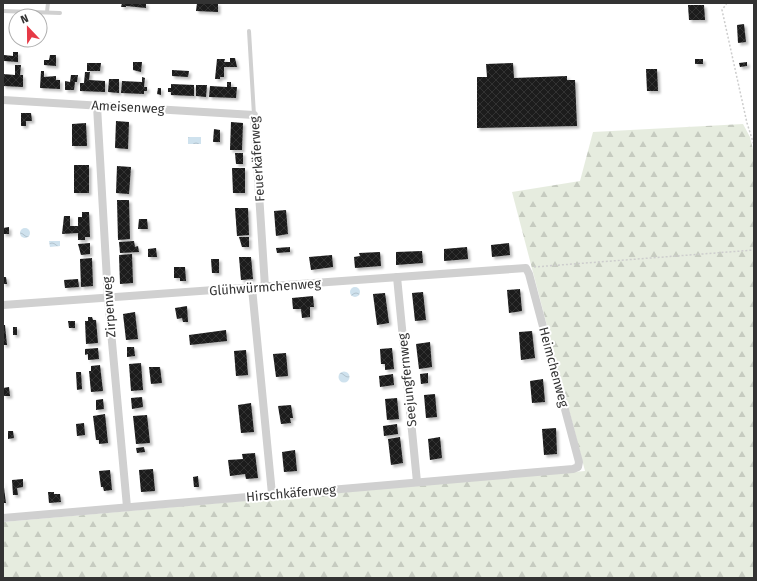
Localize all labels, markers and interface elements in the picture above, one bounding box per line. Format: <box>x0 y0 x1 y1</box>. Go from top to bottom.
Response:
north arrow <box>8 8 48 48</box>
text: N <box>19 12 30 27</box>
street label: Ameisenweg <box>91 98 165 116</box>
street label: Feuerkäferweg <box>247 115 267 202</box>
street label: Zirpenweg <box>99 276 119 338</box>
street label: Glühwürmchenweg <box>209 276 322 298</box>
street label: Heimchenweg <box>536 325 572 409</box>
street label: Seejungfernweg <box>395 332 419 428</box>
street label: Hirschkäferweg <box>245 482 337 504</box>

